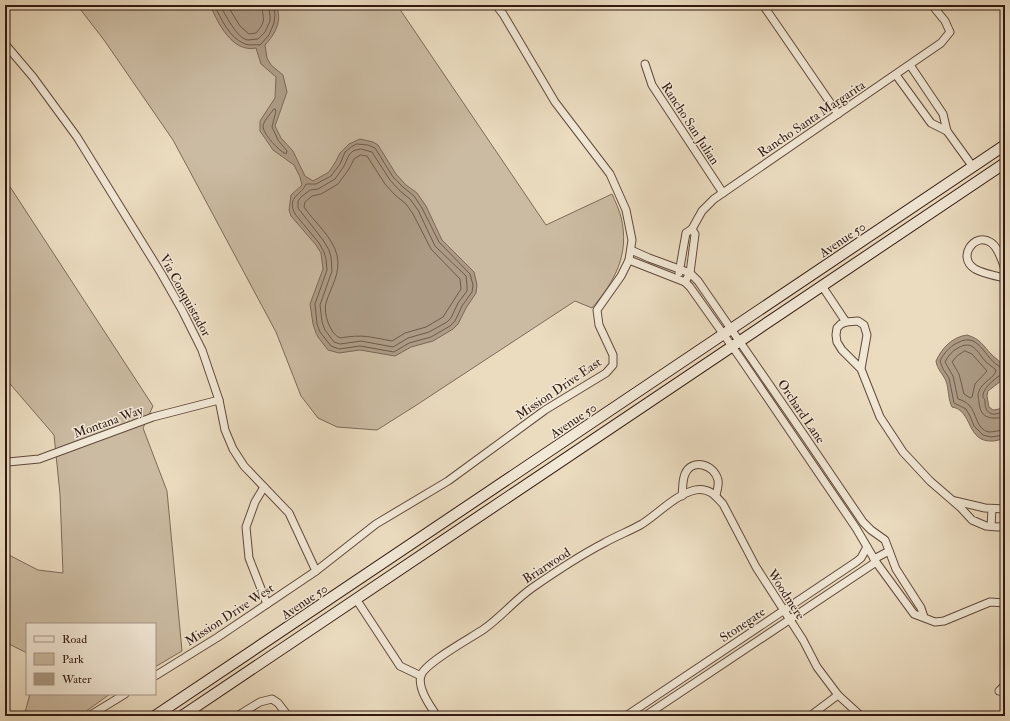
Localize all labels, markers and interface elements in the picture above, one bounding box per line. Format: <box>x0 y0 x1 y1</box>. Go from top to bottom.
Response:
street label: Rancho Santa Margarita <box>755 77 869 161</box>
street label: Rancho San Julian <box>658 79 723 168</box>
street label: Avenue 50 <box>815 218 869 262</box>
street label: Via Conquistador <box>156 252 214 340</box>
street label: Mission Drive East <box>513 354 604 423</box>
street label: Orchard Lane <box>774 377 829 447</box>
street label: Avenue 50 <box>546 399 600 443</box>
street label: Montana Way <box>71 402 146 443</box>
street label: Briarwood <box>520 544 574 587</box>
street label: Woodmere <box>763 566 809 623</box>
street label: Mission Drive West <box>182 580 277 650</box>
street label: Avenue 50 <box>277 580 331 624</box>
street label: Stonegate <box>717 604 769 646</box>
legend <box>26 623 156 695</box>
text: Road <box>62 632 87 647</box>
text: Park <box>62 652 84 667</box>
text: Water <box>61 672 92 687</box>

